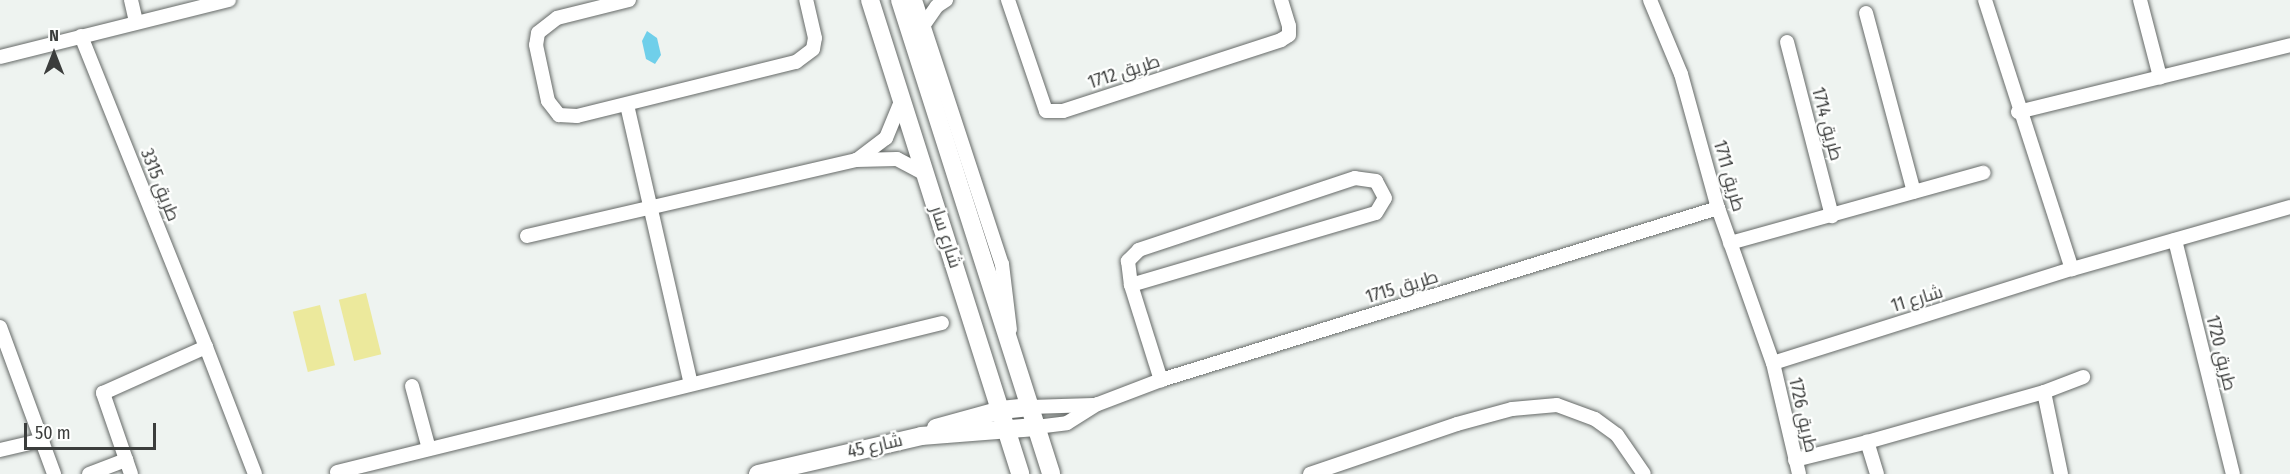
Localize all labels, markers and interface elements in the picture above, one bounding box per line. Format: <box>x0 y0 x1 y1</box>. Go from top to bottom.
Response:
north arrow <box>24 24 84 84</box>
text: N <box>49 26 59 45</box>
street label: طريق 1712 <box>1085 50 1163 94</box>
street label: طريق 1714 <box>1807 85 1847 163</box>
street label: طريق 1711 <box>1709 138 1749 214</box>
street label: طريق 3315 <box>136 146 184 224</box>
street label: شارع سار <box>926 203 966 271</box>
street label: طريق 1715 <box>1363 266 1441 308</box>
street label: شارع 11 <box>1889 281 1945 317</box>
street label: طريق 1720 <box>2201 313 2241 393</box>
street label: طريق 1726 <box>1784 375 1822 455</box>
scale bar <box>27 411 159 449</box>
text: 50 m <box>35 422 71 444</box>
street label: شارع 45 <box>845 429 905 463</box>

